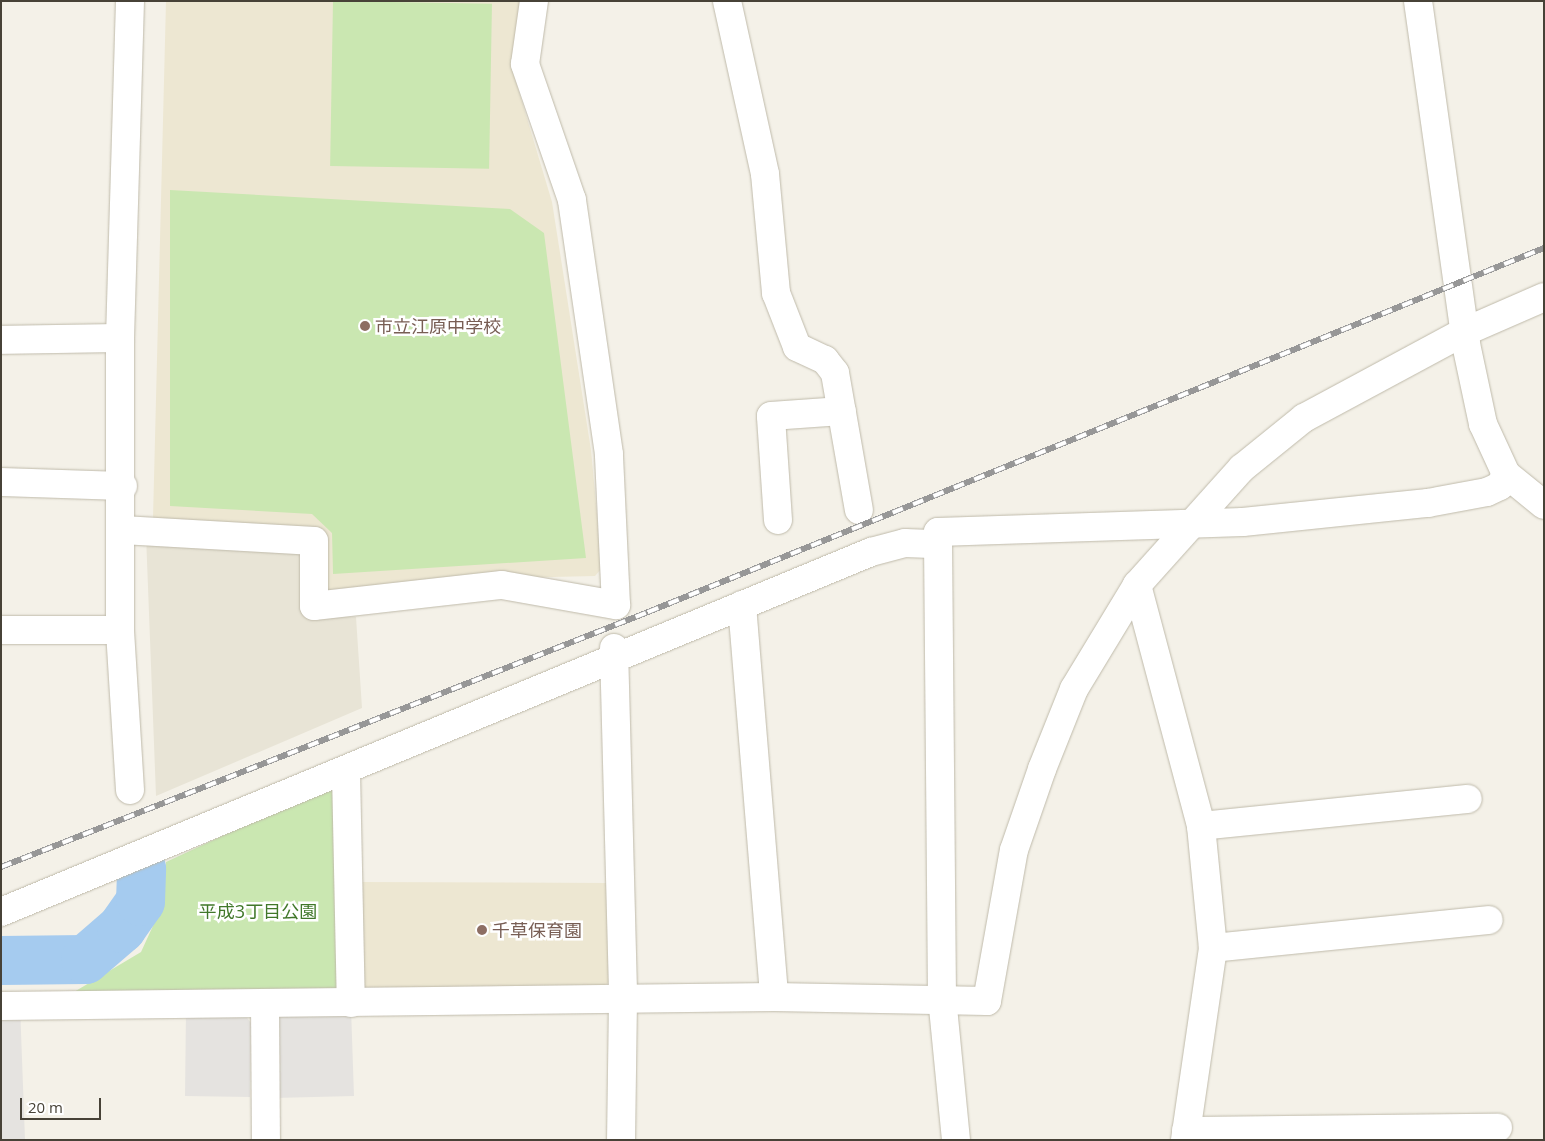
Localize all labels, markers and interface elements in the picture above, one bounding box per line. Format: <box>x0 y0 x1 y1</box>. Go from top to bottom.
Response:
place label: 市立江原中学校 <box>375 315 501 337</box>
marker: 市立江原中学校 <box>359 320 371 332</box>
park label: 平成3丁目公園 <box>199 900 317 922</box>
place label: 千草保育園 <box>492 919 582 941</box>
marker: 千草保育園 <box>476 924 488 936</box>
scale bar <box>22 1088 104 1120</box>
text: 20 m <box>28 1097 63 1117</box>

